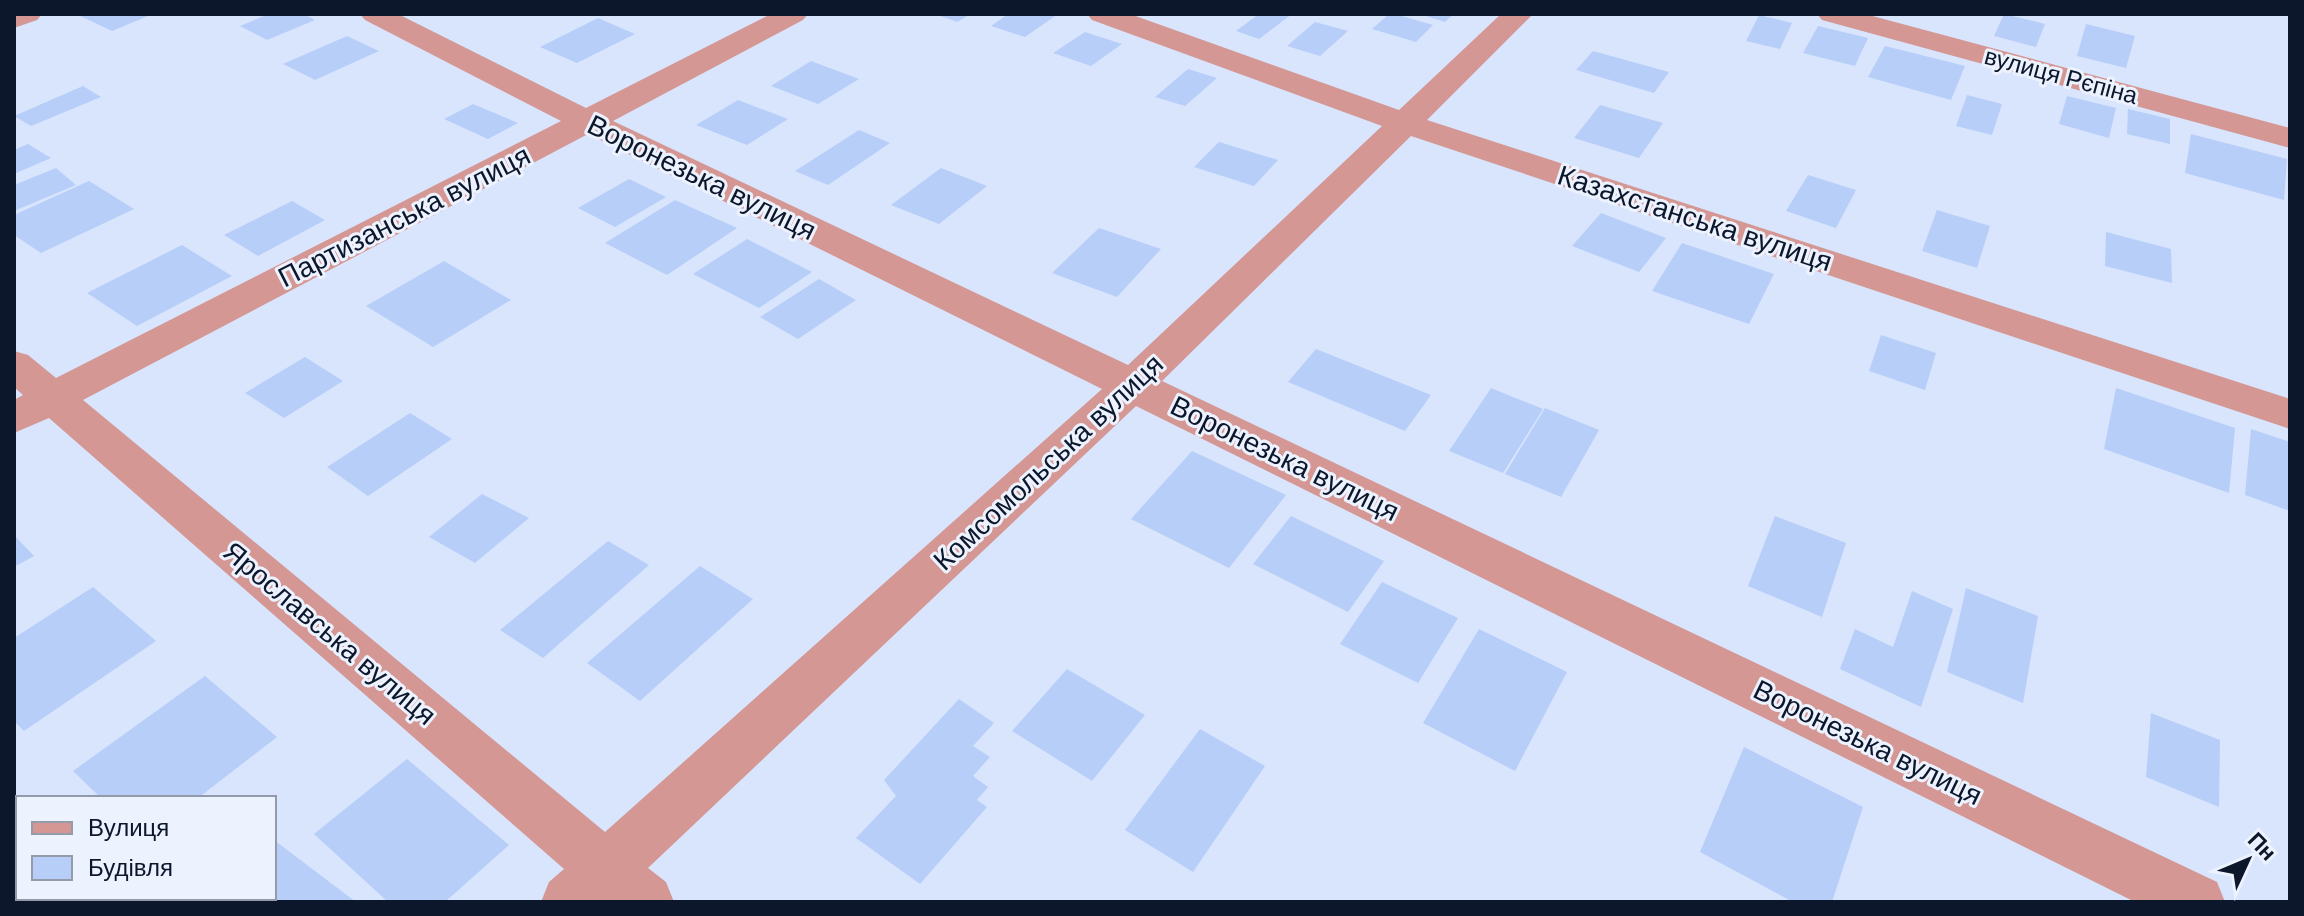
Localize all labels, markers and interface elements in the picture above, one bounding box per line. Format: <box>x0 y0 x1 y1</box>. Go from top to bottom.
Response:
street label: вулиця Рєпіна <box>1981 40 2142 111</box>
street label: Воронезька вулиця <box>581 106 822 249</box>
street label: Партизанська вулиця <box>272 137 537 296</box>
street label: Казахстанська вулиця <box>1553 157 1837 280</box>
street label: Комсомольська вулиця <box>925 346 1171 579</box>
street label: Воронезька вулиця <box>1164 387 1405 530</box>
street label: Ярославська вулиця <box>215 533 444 733</box>
street label: Воронезька вулиця <box>1747 671 1988 814</box>
legend <box>16 796 276 900</box>
text: Вулиця <box>88 812 169 843</box>
north arrow <box>2208 820 2288 900</box>
text: Пн <box>2241 826 2283 867</box>
text: Будівля <box>88 852 173 883</box>

